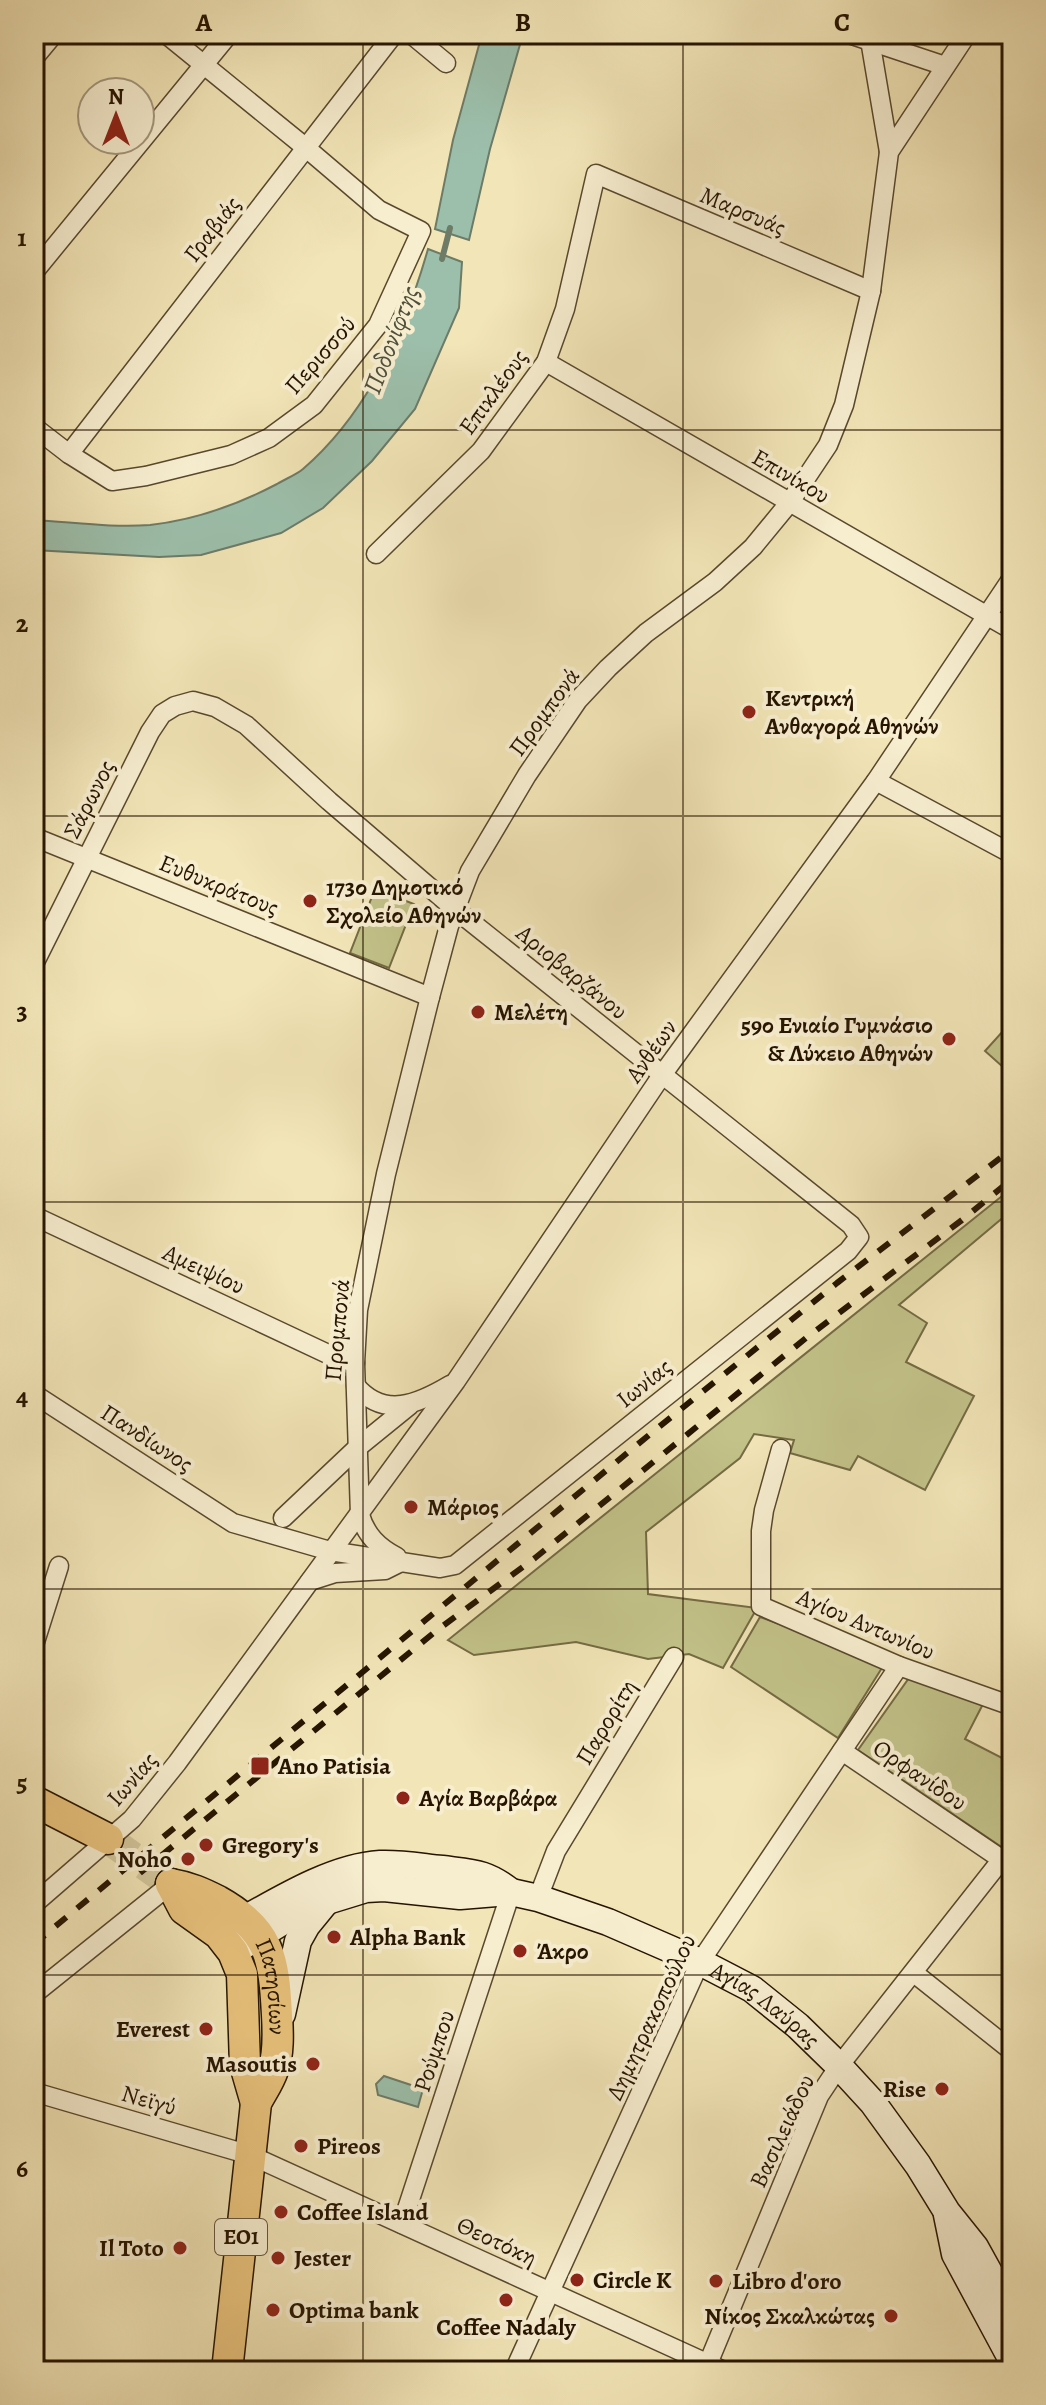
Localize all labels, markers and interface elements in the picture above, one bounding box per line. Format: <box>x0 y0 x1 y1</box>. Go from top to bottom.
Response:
text: A <box>195 5 213 40</box>
text: B <box>515 5 531 40</box>
text: C <box>834 5 850 40</box>
north arrow <box>76 76 156 156</box>
text: N <box>108 82 124 112</box>
street label: Μαρσυάς <box>695 179 791 243</box>
street label: Γραβιάς <box>176 189 248 269</box>
text: 1 <box>17 220 27 255</box>
water label: Ποδονίφτης <box>354 280 428 399</box>
street label: Περισσού <box>277 309 363 401</box>
street label: Επικλέους <box>451 343 535 441</box>
street label: Επινίκου <box>746 441 836 511</box>
text: 2 <box>16 606 29 641</box>
street label: Προμπονά <box>501 661 587 763</box>
place label: Κεντρική Ανθαγορά Αθηνών <box>764 682 938 742</box>
marker: Κεντρική Ανθαγορά Αθηνών <box>740 703 758 721</box>
street label: Σάρωνος <box>56 754 122 844</box>
street label: Ευθυκράτους <box>155 847 283 923</box>
place label: 173ο Δημοτικό Σχολείο Αθηνών <box>326 871 481 931</box>
marker: 173ο Δημοτικό Σχολείο Αθηνών <box>301 892 319 910</box>
street label: Αριοβαρζάνου <box>509 917 634 1027</box>
text: 3 <box>16 993 28 1028</box>
place label: Μελέτη <box>494 996 568 1028</box>
marker: Μελέτη <box>469 1003 487 1021</box>
place label: 59ο Ενιαίο Γυμνάσιο & Λύκειο Αθηνών <box>741 1009 933 1069</box>
street label: Ανθέων <box>617 1013 684 1090</box>
marker: 59ο Ενιαίο Γυμνάσιο & Λύκειο Αθηνών <box>940 1030 958 1048</box>
street label: Αμειψίου <box>157 1236 250 1302</box>
street label: Προμπονά <box>317 1278 357 1382</box>
street label: Ιωνίας <box>610 1351 678 1415</box>
text: 4 <box>16 1379 28 1414</box>
street label: Πανδίωνος <box>95 1396 199 1480</box>
place label: Μάριος <box>427 1491 499 1523</box>
marker: Μάριος <box>402 1498 420 1516</box>
street label: Αγίου Αντωνίου <box>791 1580 940 1667</box>
street label: Παρορίτη <box>568 1673 644 1771</box>
street label: Ορφανίδου <box>867 1732 973 1818</box>
street label: Ιωνίας <box>99 1745 165 1813</box>
place label: Ano Patisia <box>277 1750 391 1782</box>
marker: Ano Patisia <box>249 1755 271 1777</box>
text: 5 <box>16 1765 28 1800</box>
place label: Αγία Βαρβάρα <box>418 1782 558 1814</box>
marker: Αγία Βαρβάρα <box>394 1789 412 1807</box>
place label: Gregory's <box>222 1829 319 1861</box>
marker: Gregory's <box>197 1836 215 1854</box>
place label: Noho <box>117 1843 172 1875</box>
marker: Noho <box>179 1850 197 1868</box>
place label: Alpha Bank <box>349 1921 466 1953</box>
marker: Alpha Bank <box>325 1928 343 1946</box>
street label: Δημητρακοπούλου <box>599 1929 703 2105</box>
street label: Πατησίων <box>248 1933 294 2035</box>
place label: Άκρο <box>536 1935 589 1967</box>
marker: Άκρο <box>511 1942 529 1960</box>
street label: Αγίας Λαύρας <box>704 1954 827 2055</box>
street label: Ρούμπου <box>406 2006 462 2096</box>
place label: Everest <box>116 2013 190 2045</box>
marker: Everest <box>197 2020 215 2038</box>
place label: Masoutis <box>205 2048 297 2080</box>
marker: Masoutis <box>304 2055 322 2073</box>
street label: Βασιλειάδου <box>742 2069 822 2193</box>
place label: Rise <box>883 2073 926 2105</box>
street label: Νεϊγύ <box>118 2077 180 2123</box>
marker: Rise <box>933 2080 951 2098</box>
place label: Pireos <box>317 2130 381 2162</box>
marker: Pireos <box>292 2137 310 2155</box>
text: 6 <box>16 2151 28 2186</box>
place label: Coffee Island <box>297 2196 429 2228</box>
marker: Coffee Island <box>272 2203 290 2221</box>
street label: Θεοτόκη <box>452 2208 542 2274</box>
road number: ΕΟ1 <box>215 2219 267 2255</box>
place label: Il Toto <box>99 2232 164 2264</box>
marker: Il Toto <box>171 2239 189 2257</box>
place label: Jester <box>294 2242 351 2274</box>
marker: Jester <box>269 2249 287 2267</box>
place label: Circle K <box>593 2264 672 2296</box>
place label: Libro d'oro <box>732 2265 842 2297</box>
marker: Circle K <box>568 2271 586 2289</box>
marker: Libro d'oro <box>707 2272 725 2290</box>
marker: Coffee Nadaly <box>497 2291 515 2309</box>
place label: Optima bank <box>289 2294 419 2326</box>
place label: Νίκος Σκαλκώτας <box>704 2300 875 2332</box>
marker: Optima bank <box>264 2301 282 2319</box>
marker: Νίκος Σκαλκώτας <box>882 2307 900 2325</box>
place label: Coffee Nadaly <box>436 2311 577 2343</box>

